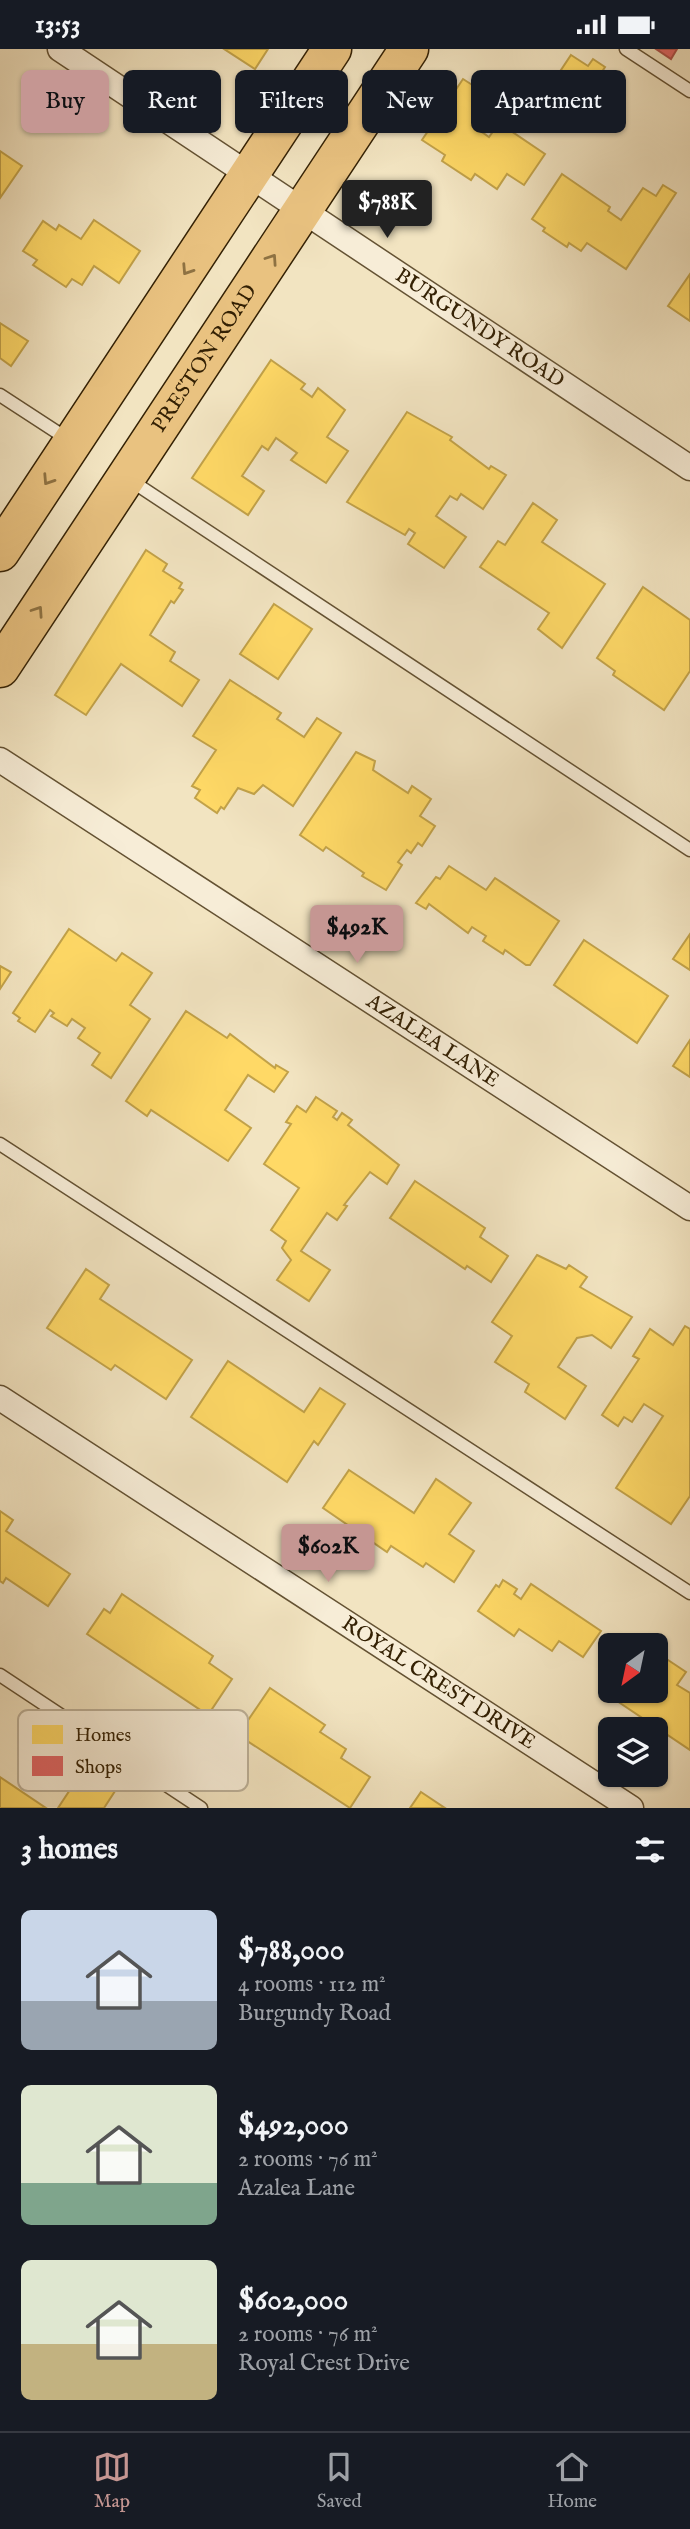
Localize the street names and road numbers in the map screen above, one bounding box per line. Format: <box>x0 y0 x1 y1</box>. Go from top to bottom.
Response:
street label: BURGUNDY ROAD <box>390 262 570 394</box>
street label: PRESTON ROAD <box>146 279 263 438</box>
street label: AZALEA LANE <box>360 987 504 1094</box>
street label: ROYAL CREST DRIVE <box>337 1610 541 1756</box>

